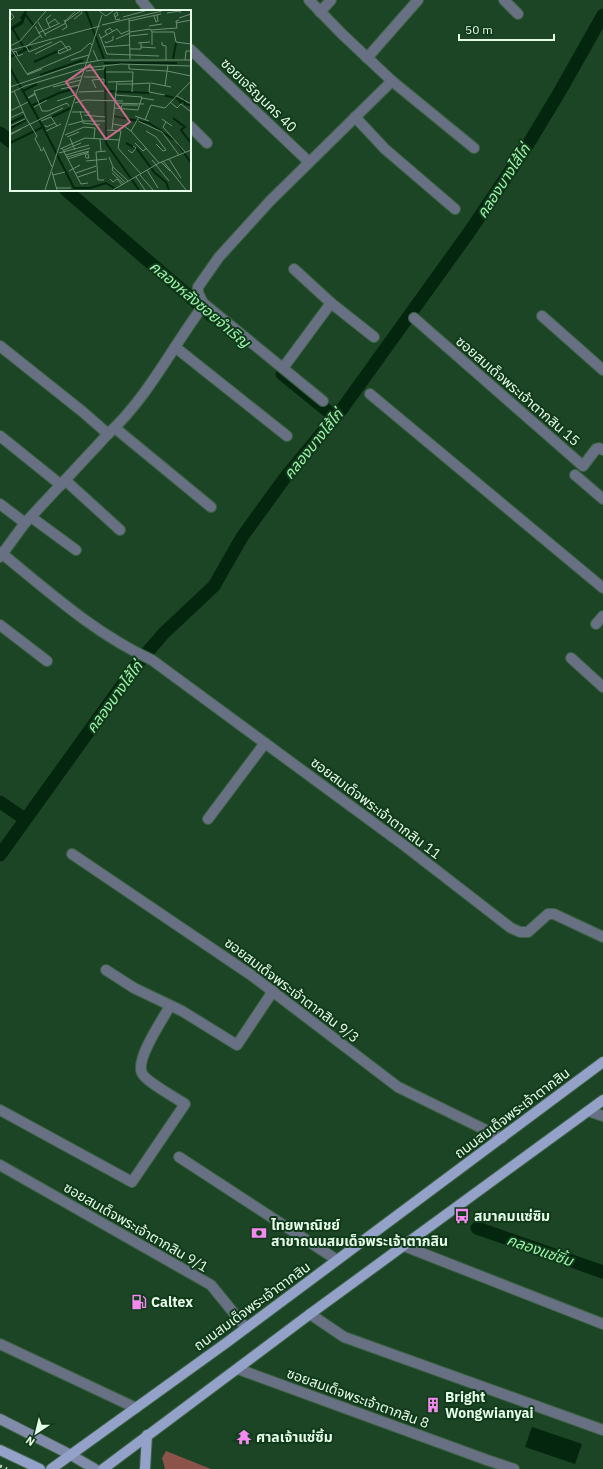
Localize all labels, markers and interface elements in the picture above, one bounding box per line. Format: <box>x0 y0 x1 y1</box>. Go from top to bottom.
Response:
inset map <box>10 10 191 191</box>
scale bar <box>459 16 554 42</box>
text: 50 m <box>465 22 493 37</box>
street label: ซอยเจริญนคร 40 <box>217 54 301 136</box>
water label: คลองบางไส้ไก่ <box>472 139 535 221</box>
water label: คลองหลังซอยจำเริญ <box>146 257 255 352</box>
street label: ซอยสมเด็จพระเจ้าตากสิน 15 <box>452 332 584 450</box>
water label: คลองบางไส้ไก่ <box>279 404 348 483</box>
water label: คลองบางไส้ไก่ <box>82 656 148 737</box>
street label: ซอยสมเด็จพระเจ้าตากสิน 11 <box>307 753 445 863</box>
street label: ซอยสมเด็จพระเจ้าตากสิน 9/3 <box>221 933 363 1047</box>
street label: ถนนสมเด็จพระเจ้าตากสิน <box>451 1064 573 1162</box>
street label: ซอยสมเด็จพระเจ้าตากสิน 9/1 <box>60 1178 212 1276</box>
bus stop icon: สมาคมแซ่ซิม <box>453 1207 471 1225</box>
place label: สมาคมแซ่ซิม <box>474 1207 550 1225</box>
place label: ไทยพาณิชย์ สาขาถนนสมเด็จพระเจ้าตากสิน <box>271 1216 448 1250</box>
bank icon: ไทยพาณิชย์ สาขาถนนสมเด็จพระเจ้าตากสิน <box>250 1224 268 1242</box>
water label: คลองแซ่ซิ้ม <box>504 1230 577 1271</box>
street label: ถนนสมเด็จพระเจ้าตากสิน <box>190 1258 314 1354</box>
fuel station icon: Caltex <box>130 1293 148 1311</box>
place label: Caltex <box>151 1293 193 1311</box>
street label: ซอยสมเด็จพระเจ้าตากสิน 8 <box>284 1364 432 1432</box>
place label: Bright Wongwianyai <box>445 1388 533 1422</box>
building icon: Bright Wongwianyai <box>424 1396 442 1414</box>
north arrow <box>16 1413 56 1453</box>
temple icon: ศาลเจ้าแซ่ซิ้ม <box>235 1428 253 1446</box>
place label: ศาลเจ้าแซ่ซิ้ม <box>256 1428 333 1446</box>
text: N <box>23 1433 38 1449</box>

